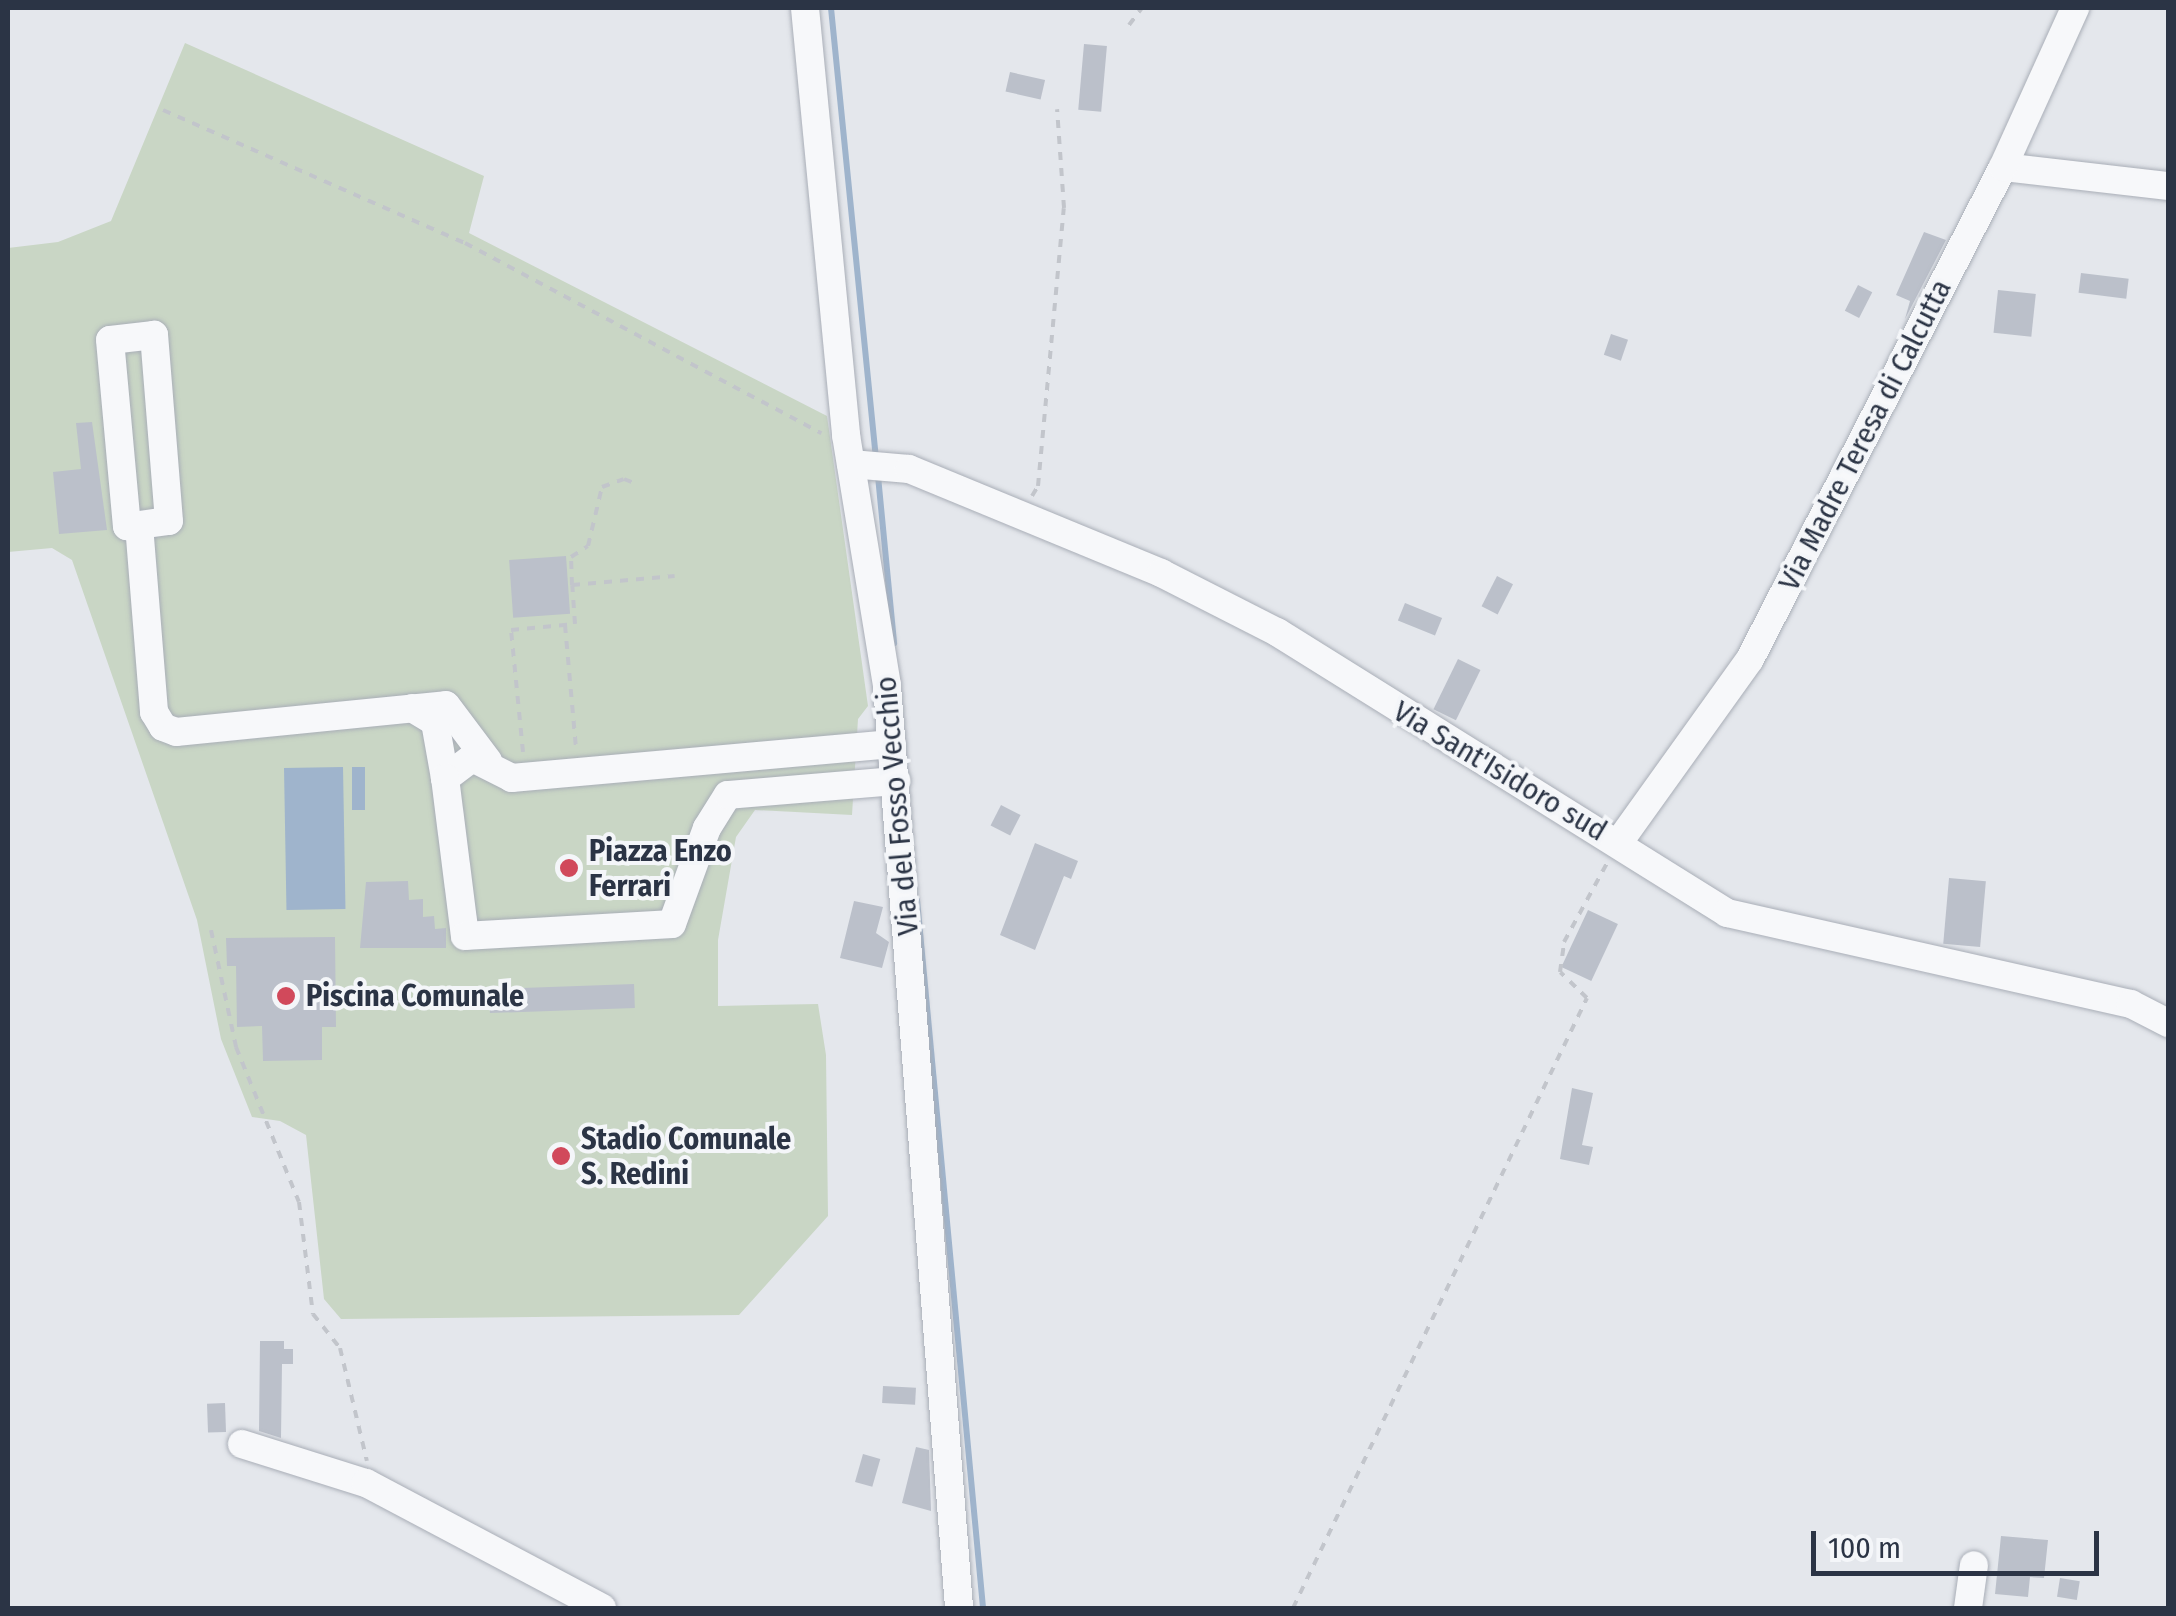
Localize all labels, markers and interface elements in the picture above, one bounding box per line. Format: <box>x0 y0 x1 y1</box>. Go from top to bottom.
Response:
street label: Via Madre Teresa di Calcutta <box>1771 273 1959 597</box>
street label: Via del Fosso Vecchio <box>868 675 926 937</box>
street label: Via Sant'Isidoro sud <box>1387 693 1613 849</box>
place label: Piazza Enzo Ferrari <box>589 833 732 904</box>
marker: Piazza Enzo Ferrari <box>558 857 580 879</box>
place label: Piscina Comunale <box>306 978 524 1014</box>
marker: Piscina Comunale <box>275 985 297 1007</box>
place label: Stadio Comunale S. Redini <box>581 1121 791 1192</box>
marker: Stadio Comunale S. Redini <box>550 1145 572 1167</box>
scale bar <box>1816 1511 2104 1573</box>
text: 100 m <box>1828 1530 1901 1566</box>

